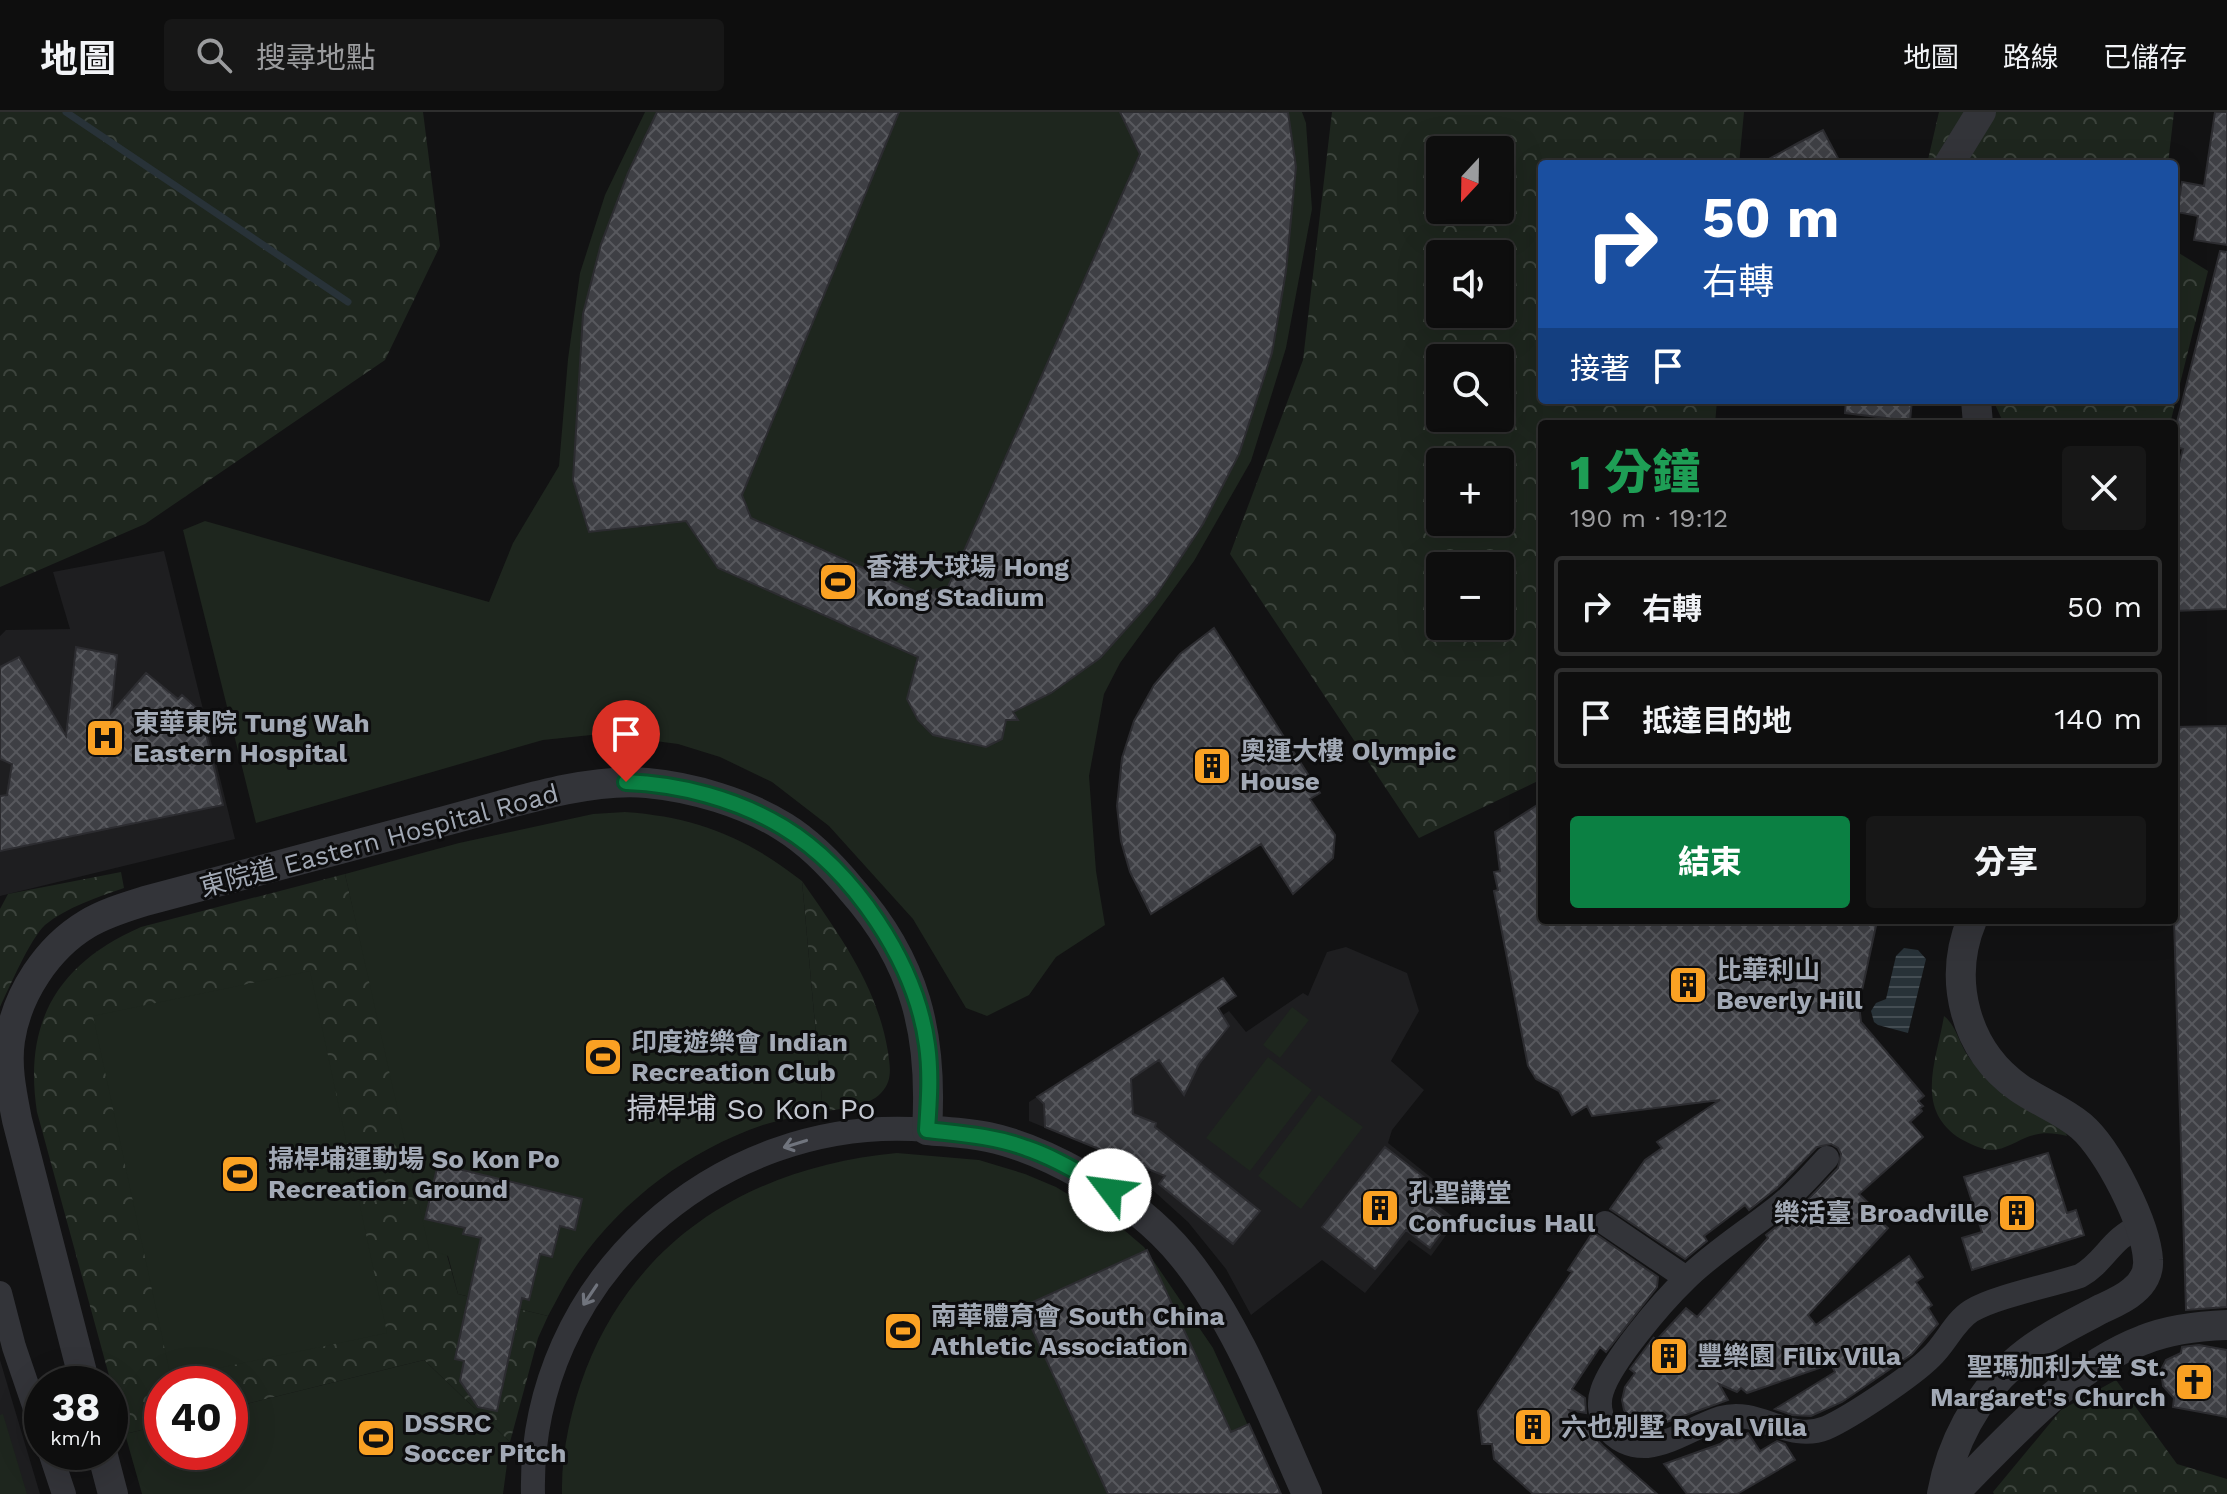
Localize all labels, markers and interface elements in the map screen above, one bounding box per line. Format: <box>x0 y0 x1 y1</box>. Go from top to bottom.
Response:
search box <box>164 19 724 91</box>
icon: search <box>192 33 236 77</box>
text: 地圖 <box>40 37 116 81</box>
text: 搜尋地點 <box>256 40 376 75</box>
text: 地圖 <box>1903 41 1959 74</box>
text: 路線 <box>2003 41 2059 74</box>
text: 已儲存 <box>2103 41 2187 74</box>
north arrow <box>1426 136 1514 224</box>
map controls <box>1426 136 1514 640</box>
text: 50 m <box>1702 185 1839 251</box>
icon: right <box>1570 192 1674 296</box>
button: sound <box>1426 240 1514 328</box>
text: 右轉 <box>1702 261 1774 303</box>
button: search <box>1426 344 1514 432</box>
icon: arrive <box>1646 344 1690 388</box>
text: 接著 <box>1570 351 1630 386</box>
text: 1 分鐘 <box>1570 444 1700 501</box>
button: close <box>2062 446 2146 530</box>
button: + <box>1426 448 1514 536</box>
text: 190 m · 19:12 <box>1570 503 1728 533</box>
place label: 香港大球場 Hong Kong Stadium <box>866 552 1069 612</box>
button: − <box>1426 552 1514 640</box>
sports icon: 香港大球場 Hong Kong Stadium <box>817 561 859 603</box>
icon: right <box>1574 584 1618 628</box>
text: 50 m <box>2067 589 2142 624</box>
text: 右轉 <box>1642 591 1702 626</box>
icon: arrive <box>1574 696 1618 740</box>
pin <box>592 700 660 782</box>
text: 140 m <box>2054 701 2142 736</box>
text: 抵達目的地 <box>1642 703 1792 738</box>
place label: 東華東院 Tung Wah Eastern Hospital <box>133 708 370 768</box>
icon: arrive <box>604 712 648 756</box>
hospital icon: 東華東院 Tung Wah Eastern Hospital <box>84 717 126 759</box>
place label: 奧運大樓 Olympic House <box>1240 736 1457 796</box>
building icon: 奧運大樓 Olympic House <box>1191 745 1233 787</box>
street label: 東院道 Eastern Hospital Road <box>197 778 561 902</box>
button: 結束 <box>1570 816 1850 908</box>
button: 分享 <box>1866 816 2146 908</box>
place label: 比華利山 Beverly Hill <box>1716 955 1863 1015</box>
building icon: 比華利山 Beverly Hill <box>1667 964 1709 1006</box>
place label: 印度遊樂會 Indian Recreation Club <box>631 1027 848 1087</box>
sports icon: 印度遊樂會 Indian Recreation Club <box>582 1036 624 1078</box>
district label: 掃桿埔 So Kon Po <box>627 1091 875 1126</box>
one-way arrow <box>783 1138 808 1153</box>
place label: 掃桿埔運動場 So Kon Po Recreation Ground <box>268 1144 560 1204</box>
position arrow <box>1068 1148 1152 1232</box>
sports icon: 掃桿埔運動場 So Kon Po Recreation Ground <box>219 1153 261 1195</box>
place label: 孔聖講堂 Confucius Hall <box>1408 1178 1596 1238</box>
building icon: 孔聖講堂 Confucius Hall <box>1359 1187 1401 1229</box>
building icon: 樂活臺 Broadville <box>1996 1192 2038 1234</box>
place label: 樂活臺 Broadville <box>1774 1198 1989 1228</box>
one-way arrow <box>582 1283 598 1305</box>
place label: 南華體育會 South China Athletic Association <box>931 1301 1225 1361</box>
sports icon: 南華體育會 South China Athletic Association <box>882 1310 924 1352</box>
building icon: 豐樂園 Filix Villa <box>1648 1335 1690 1377</box>
place label: 豐樂園 Filix Villa <box>1697 1341 1901 1371</box>
place label: 聖瑪加利大堂 St. Margaret's Church <box>1930 1352 2166 1412</box>
church icon: 聖瑪加利大堂 St. Margaret's Church <box>2173 1361 2215 1403</box>
speed limit sign: 40 <box>144 1366 248 1470</box>
text: 38 <box>52 1384 100 1431</box>
building icon: 六也別墅 Royal Villa <box>1512 1406 1554 1448</box>
place label: DSSRC Soccer Pitch <box>404 1408 566 1468</box>
place label: 六也別墅 Royal Villa <box>1561 1412 1807 1442</box>
sports icon: DSSRC Soccer Pitch <box>355 1417 397 1459</box>
text: km/h <box>50 1426 102 1450</box>

